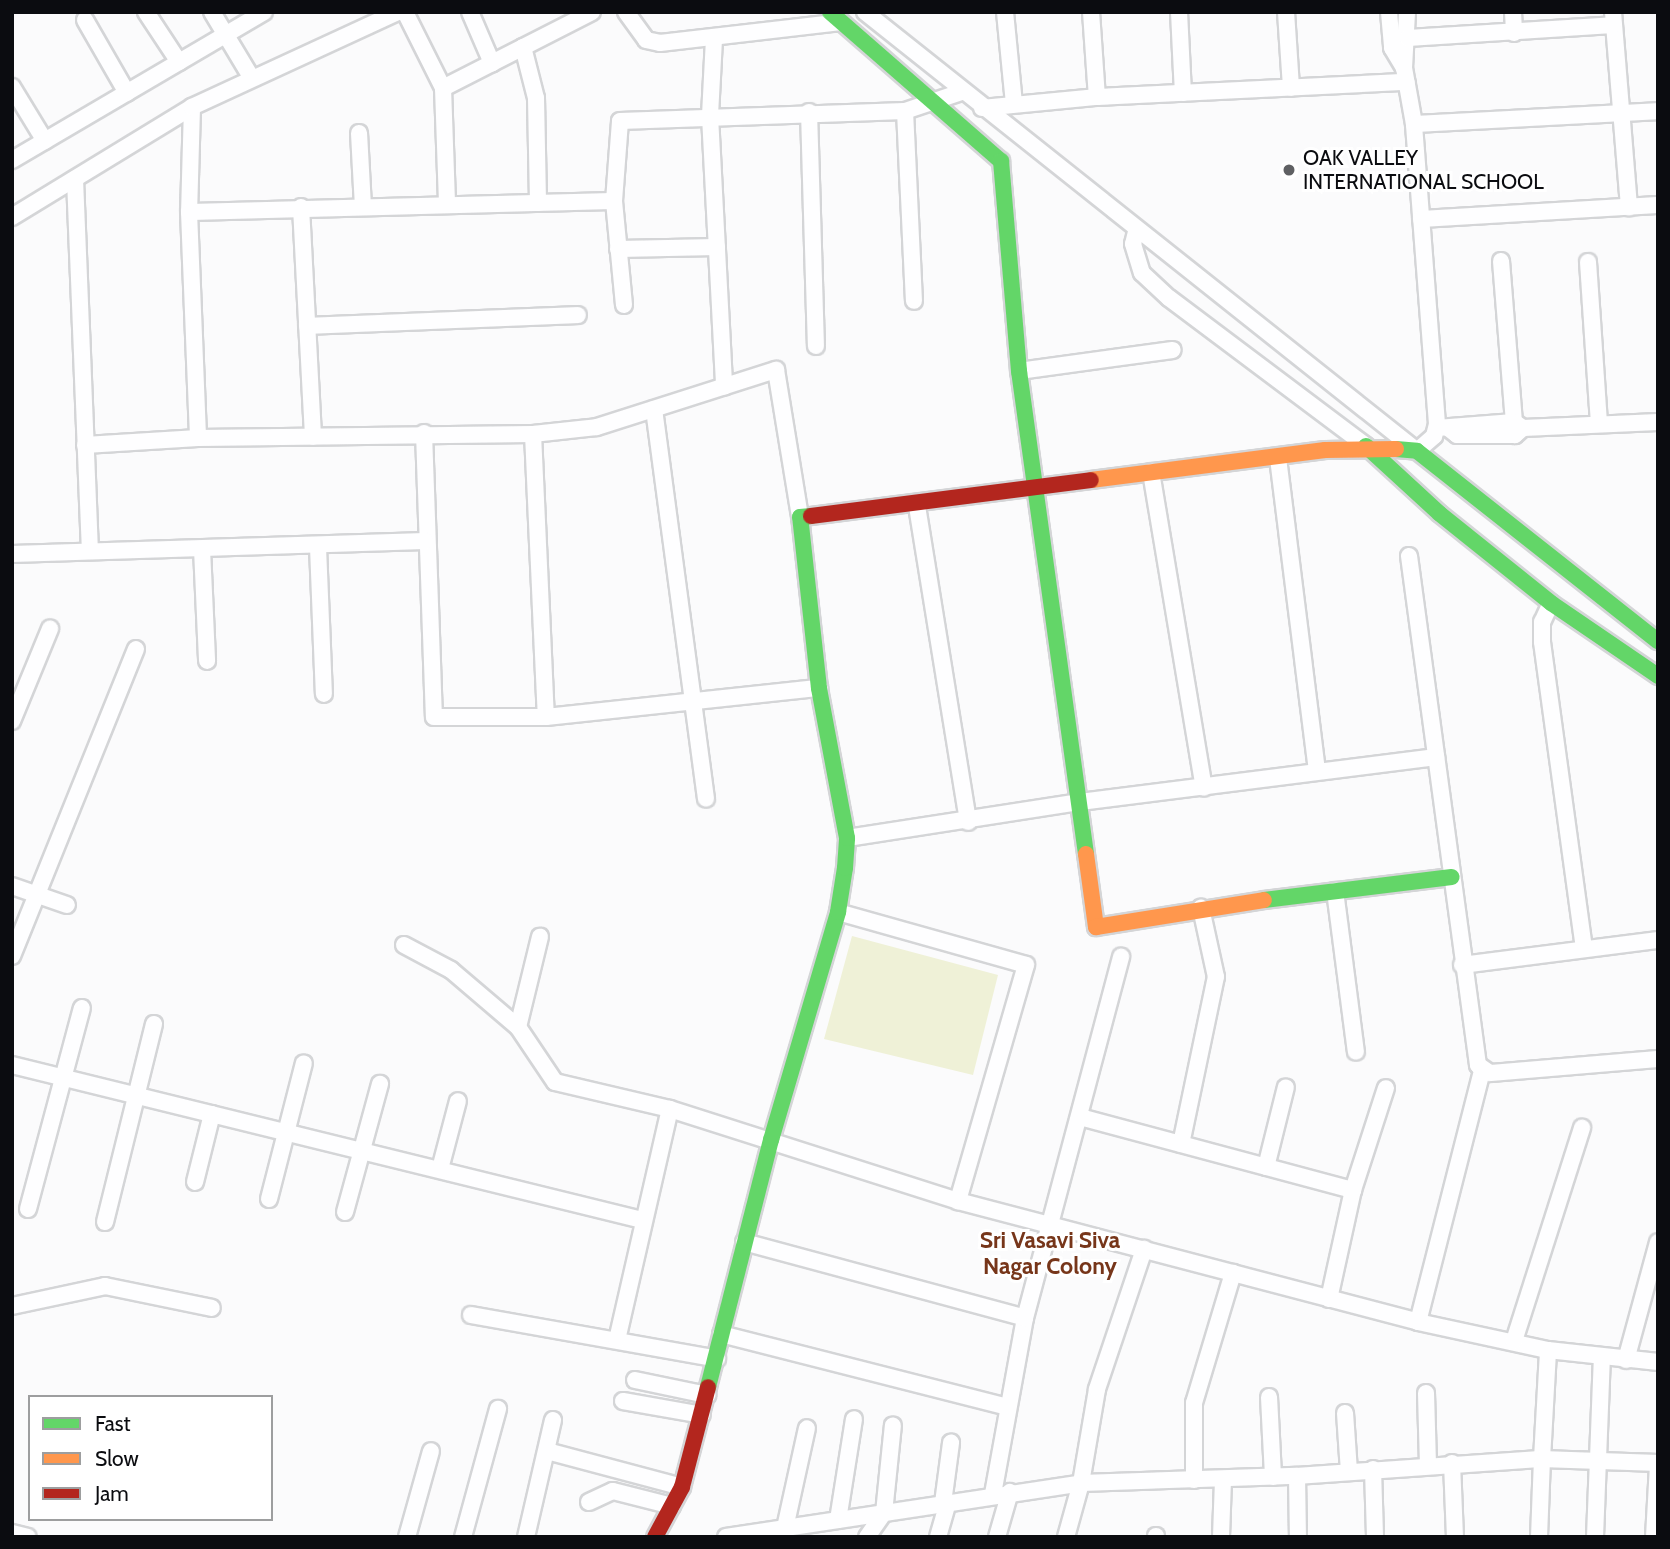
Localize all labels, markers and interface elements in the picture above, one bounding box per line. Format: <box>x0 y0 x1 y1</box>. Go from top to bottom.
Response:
place label: OAK VALLEY INTERNATIONAL SCHOOL <box>1303 145 1544 195</box>
marker: OAK VALLEY INTERNATIONAL SCHOOL <box>1281 162 1297 178</box>
district label: Sri Vasavi Siva Nagar Colony <box>980 1226 1120 1280</box>
legend <box>28 1395 273 1521</box>
text: Fast <box>95 1411 131 1436</box>
text: Slow <box>95 1446 139 1471</box>
text: Jam <box>95 1481 129 1506</box>

